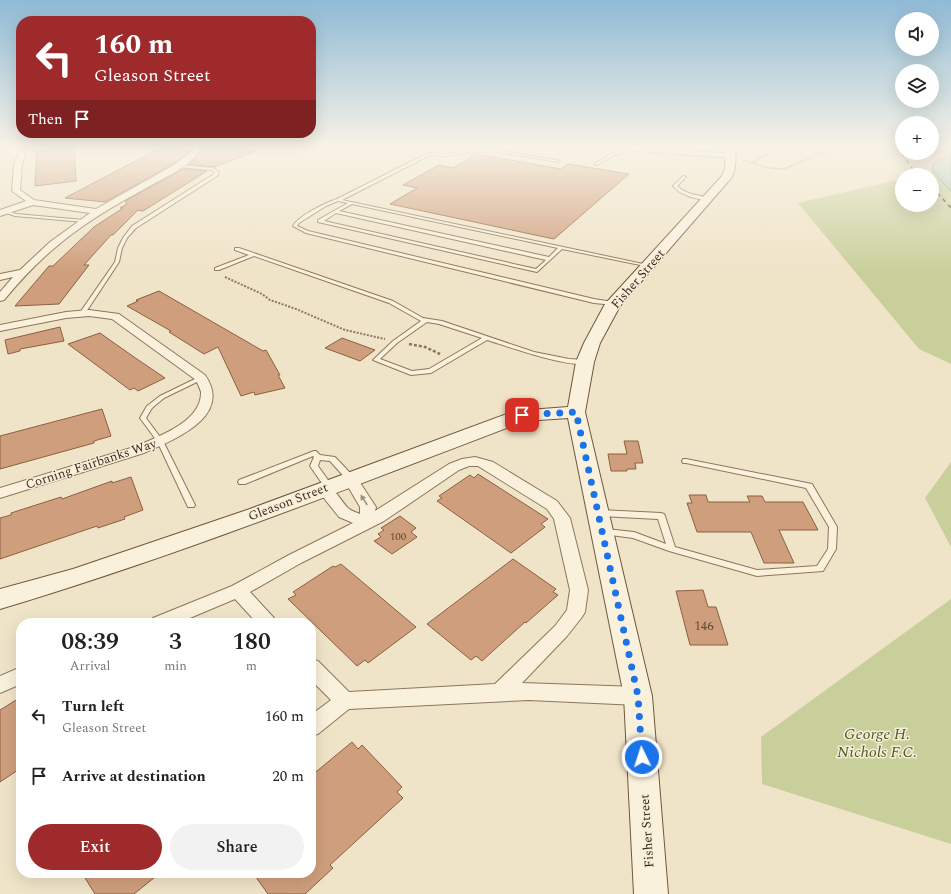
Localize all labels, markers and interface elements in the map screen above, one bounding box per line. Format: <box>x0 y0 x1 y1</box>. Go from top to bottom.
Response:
map controls <box>895 12 939 212</box>
button: sound <box>895 12 939 56</box>
text: 160 m <box>94 23 173 66</box>
icon: left <box>28 32 80 84</box>
text: Gleason Street <box>94 62 210 89</box>
button: layers <box>895 64 939 108</box>
text: Then <box>28 108 63 131</box>
icon: arrive <box>71 108 93 130</box>
button: + <box>895 116 939 160</box>
button: − <box>895 168 939 212</box>
street label: Fisher Street <box>606 244 670 313</box>
pin <box>505 398 539 432</box>
icon: arrive <box>511 404 533 426</box>
street label: Corning Fairbanks Way <box>23 433 160 495</box>
street label: Gleason Street <box>245 477 331 526</box>
one-way arrow <box>360 495 368 505</box>
house number: 100 <box>390 528 407 545</box>
house number: 146 <box>694 616 714 636</box>
text: 08:39 <box>61 624 119 660</box>
text: 3 <box>169 624 182 660</box>
text: 180 <box>232 624 271 660</box>
text: Arrival <box>70 656 110 676</box>
text: min <box>164 656 187 676</box>
text: m <box>246 656 257 676</box>
text: Turn left <box>62 695 124 718</box>
icon: left <box>28 705 50 727</box>
text: 160 m <box>265 705 304 728</box>
text: Gleason Street <box>62 718 146 738</box>
park label: George H. Nichols F.C. <box>837 722 917 764</box>
position arrow <box>621 736 663 778</box>
icon: arrive <box>28 765 50 787</box>
text: Arrive at destination <box>62 765 206 788</box>
text: 20 m <box>272 765 304 788</box>
street label: Fisher Street <box>634 793 660 869</box>
button: Exit <box>28 824 162 870</box>
button: Share <box>170 824 304 870</box>

